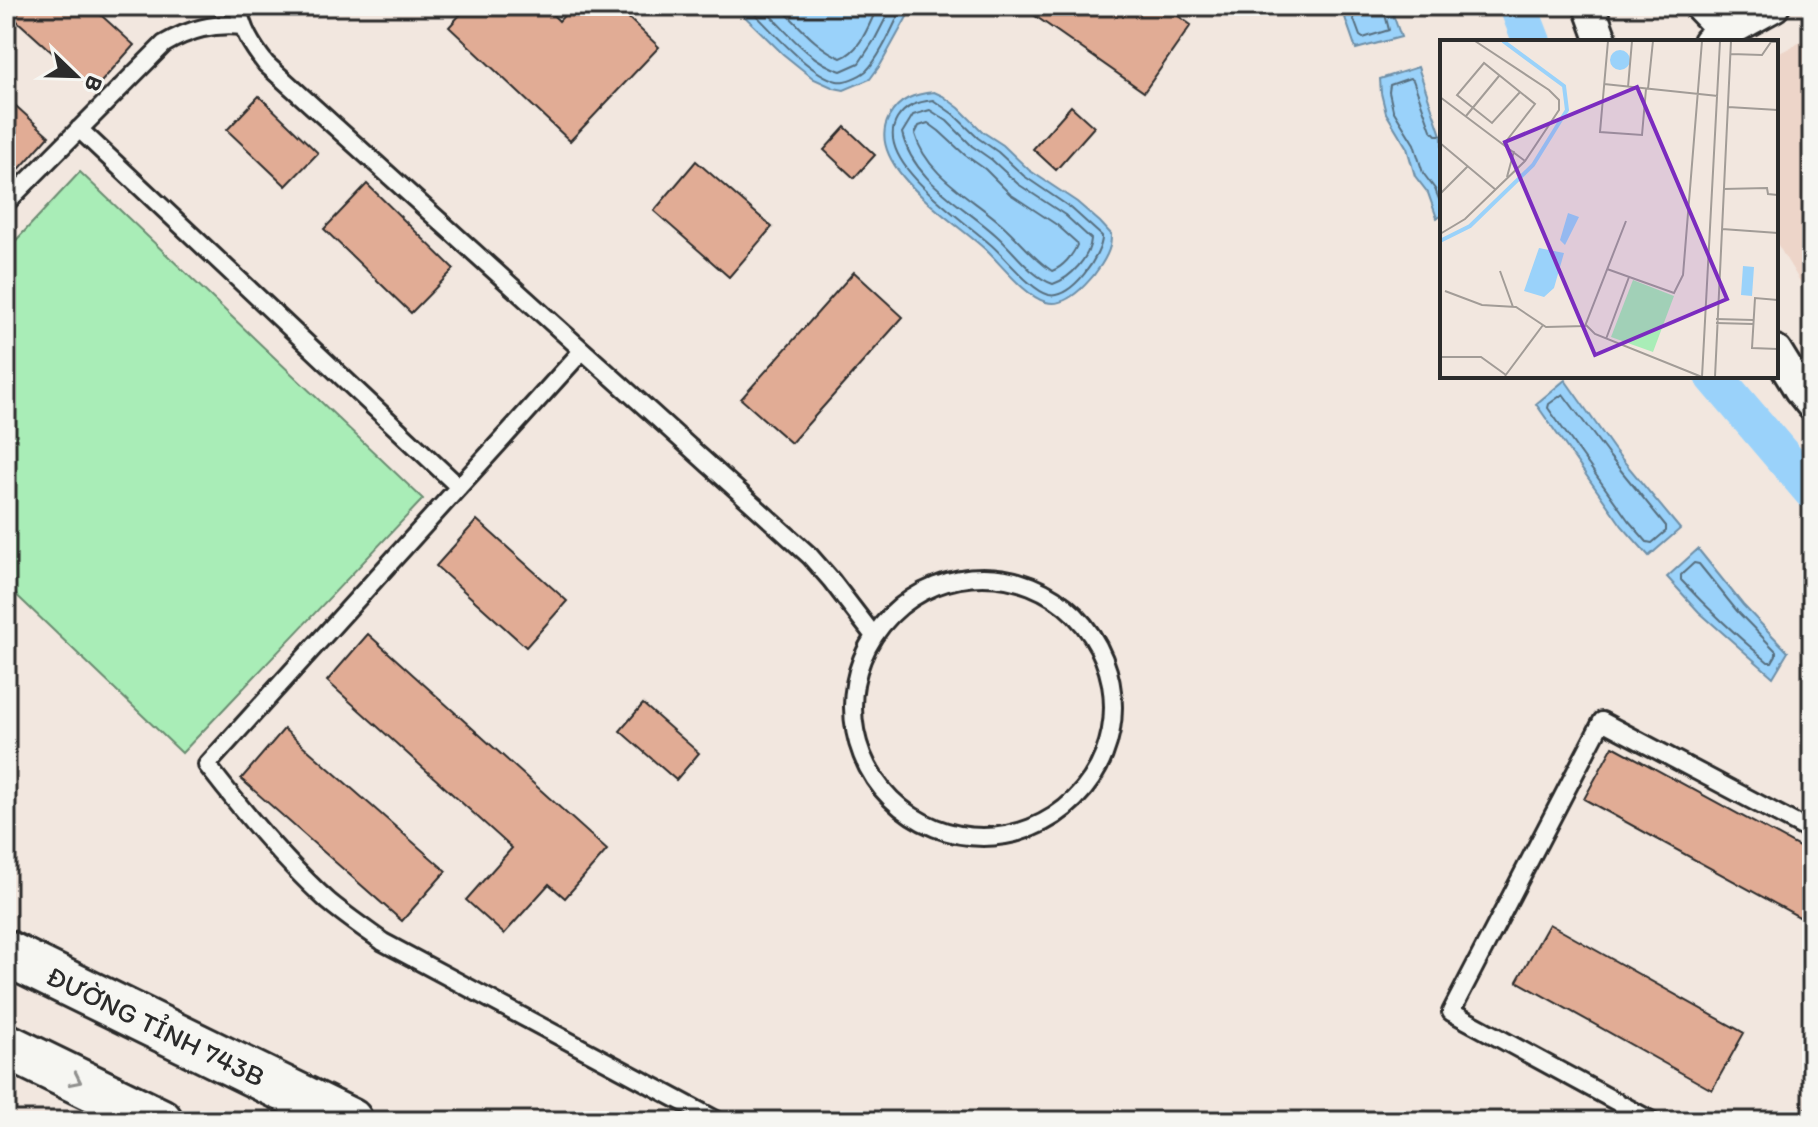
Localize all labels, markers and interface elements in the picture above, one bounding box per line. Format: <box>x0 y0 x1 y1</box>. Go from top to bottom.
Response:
north arrow <box>36 36 116 116</box>
inset map <box>1440 40 1778 378</box>
text: B <box>79 72 109 95</box>
street label: ĐƯỜNG TỈNH 743B <box>41 958 271 1094</box>
one-way arrow <box>68 1070 83 1086</box>

